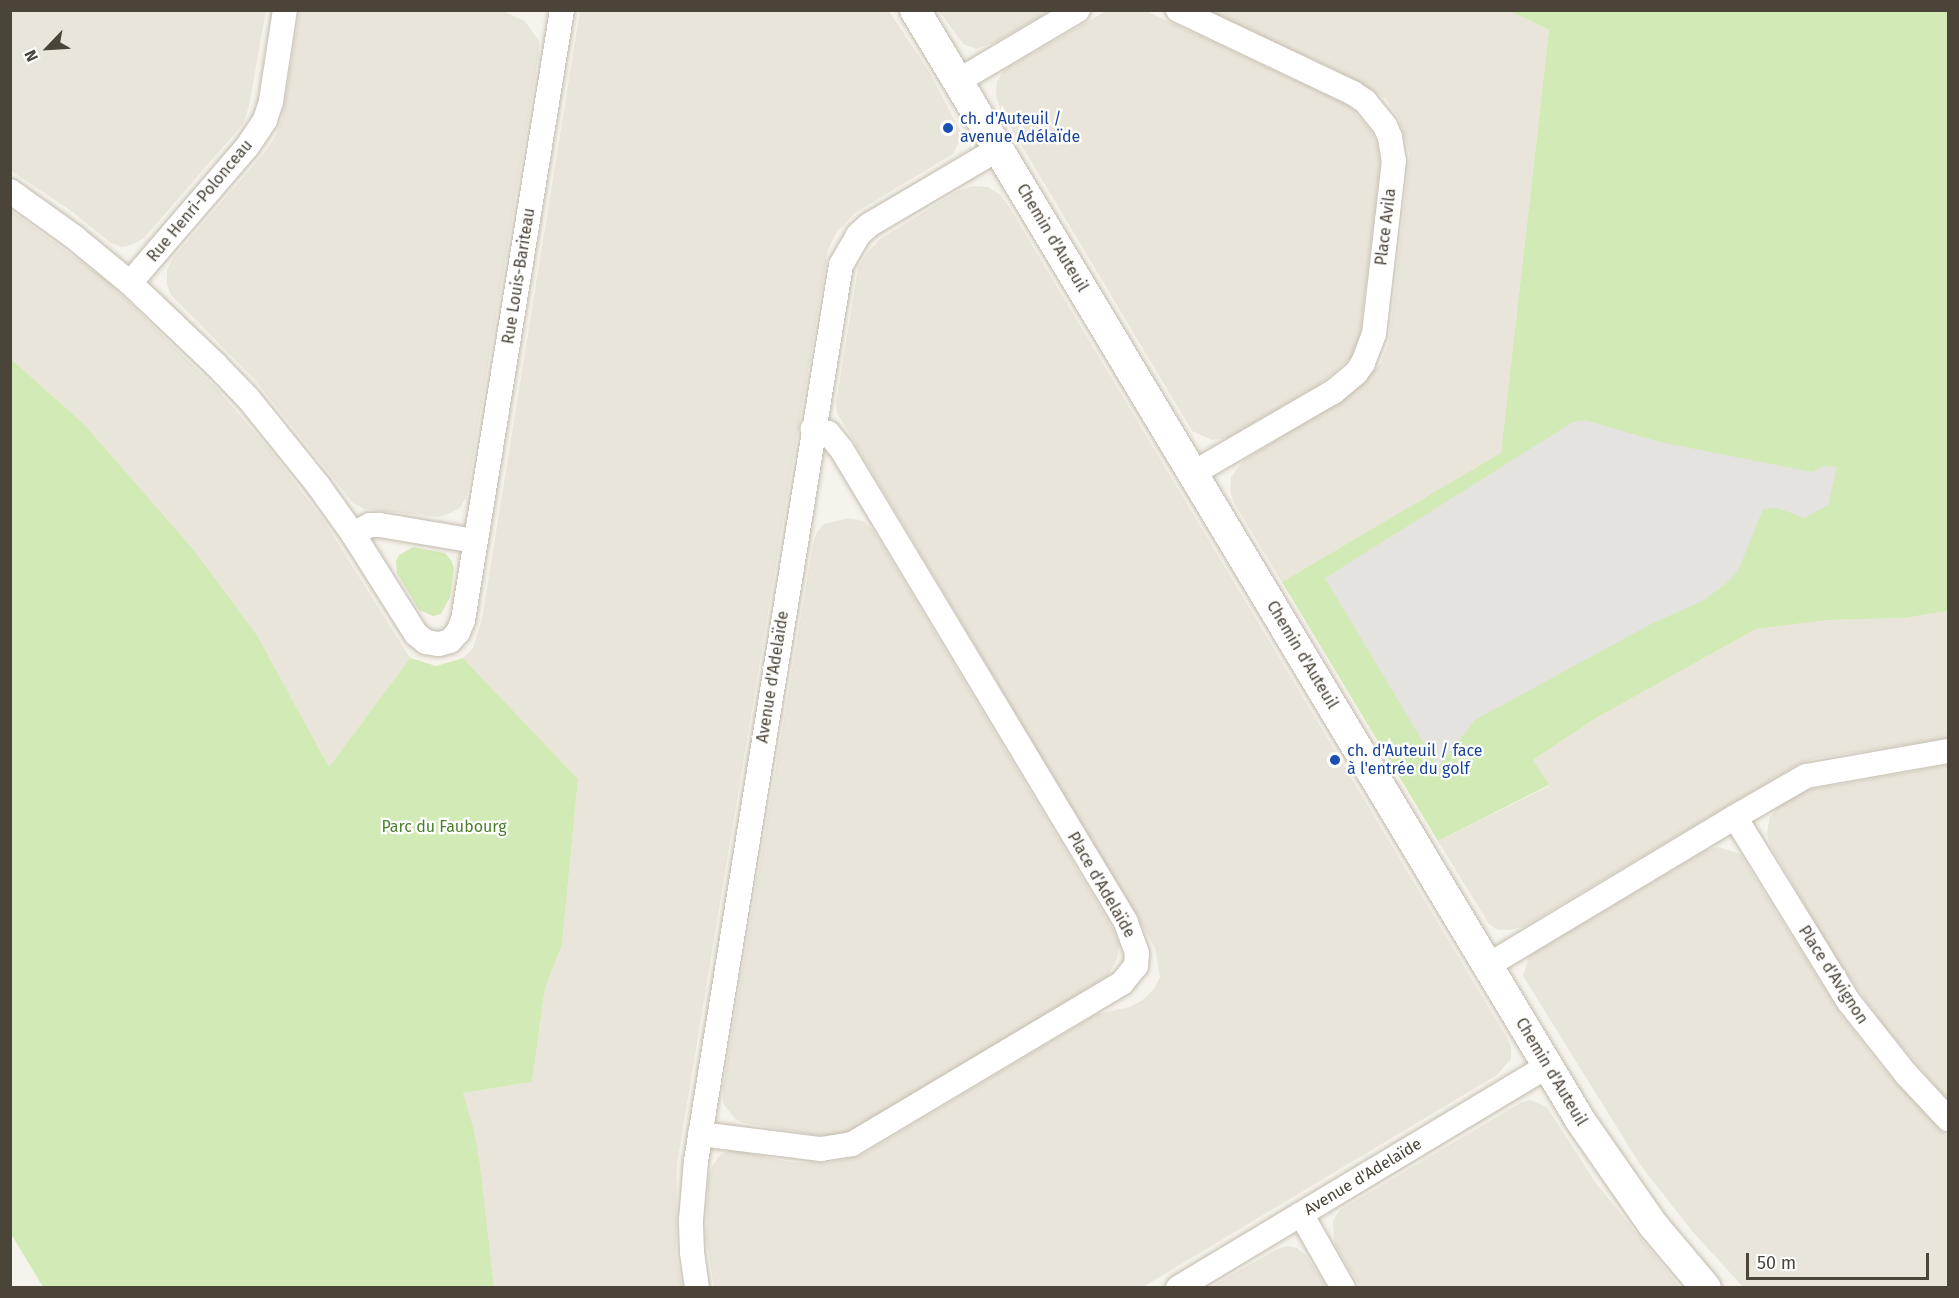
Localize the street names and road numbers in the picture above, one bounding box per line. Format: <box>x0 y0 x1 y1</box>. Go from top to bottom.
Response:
street label: Rue Henri-Polonceau <box>143 136 257 266</box>
street label: Chemin d'Auteuil <box>1012 181 1092 295</box>
street label: Place Avila <box>1372 187 1400 267</box>
street label: Rue Louis-Bariteau <box>499 207 539 345</box>
street label: Chemin d'Auteuil <box>1262 598 1342 712</box>
street label: Avenue d'Adelaïde <box>753 610 793 744</box>
street label: Place d'Adelaïde <box>1063 829 1139 941</box>
street label: Place d'Avignon <box>1794 922 1872 1028</box>
street label: Chemin d'Auteuil <box>1511 1015 1591 1129</box>
street label: Avenue d'Adelaïde <box>1301 1134 1425 1220</box>

